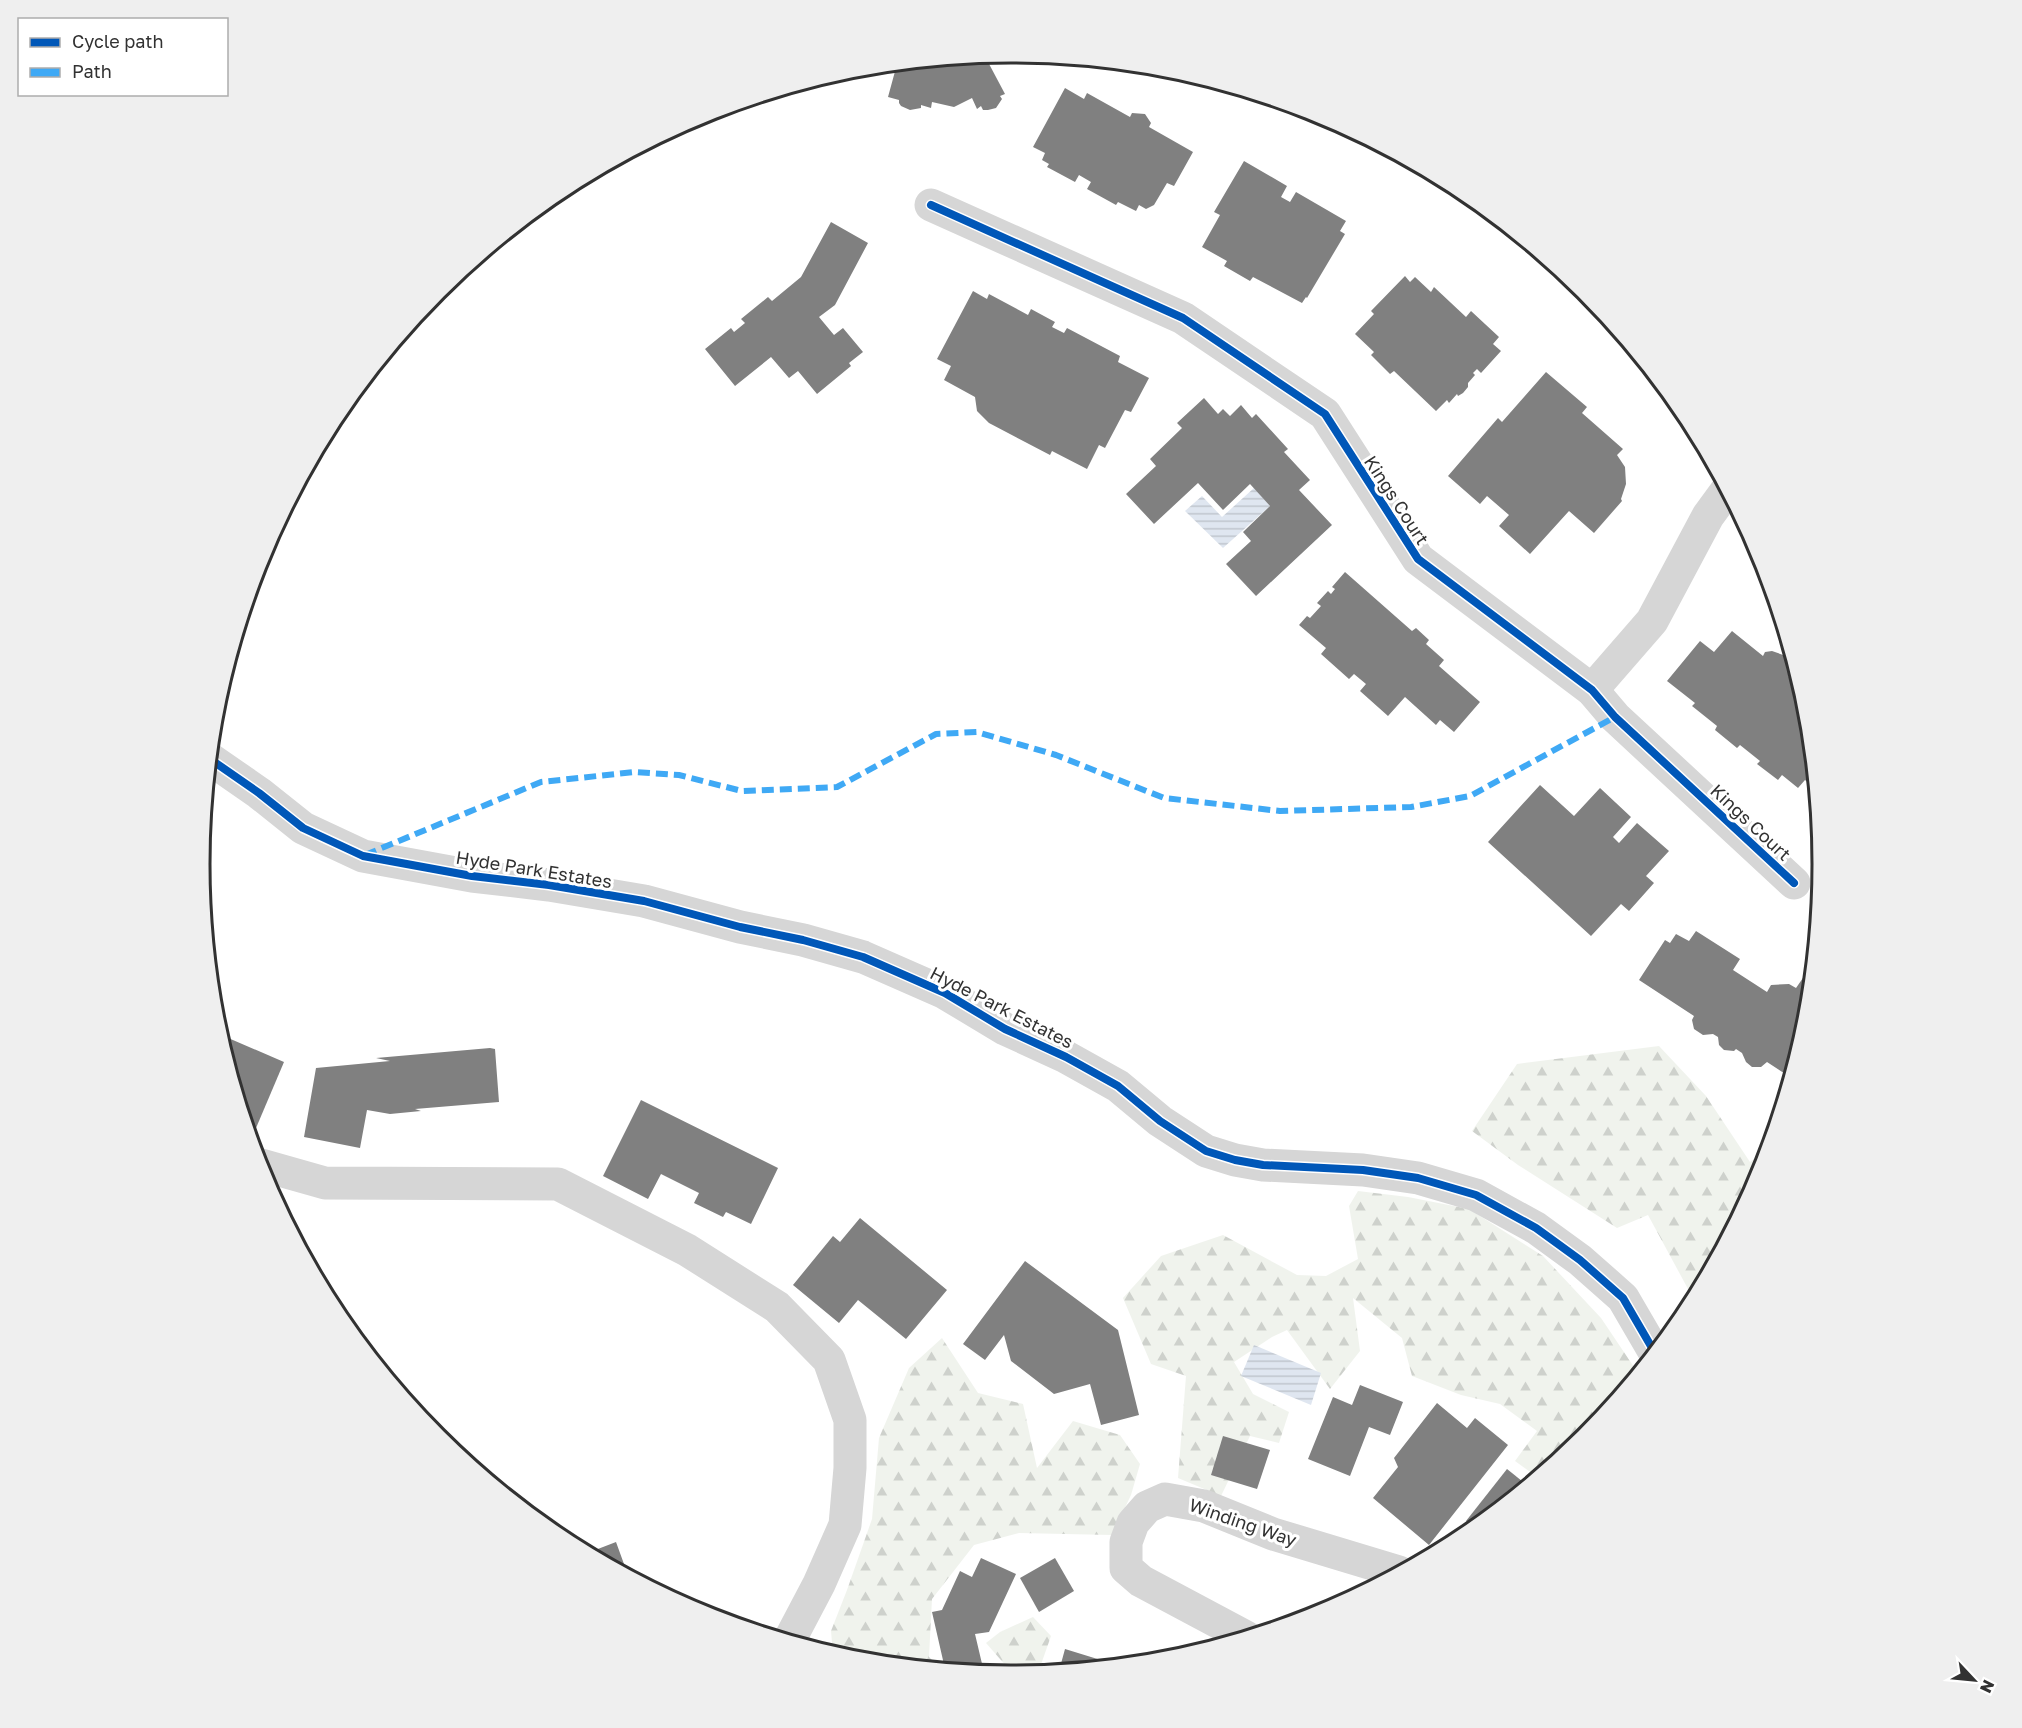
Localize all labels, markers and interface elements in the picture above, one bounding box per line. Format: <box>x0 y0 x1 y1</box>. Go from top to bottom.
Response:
legend <box>18 18 228 96</box>
text: Cycle path <box>72 30 164 52</box>
text: Path <box>72 60 112 82</box>
street label: Kings Court <box>1360 451 1434 549</box>
street label: Kings Court <box>1706 779 1796 865</box>
street label: Hyde Park Estates <box>454 846 614 892</box>
street label: Hyde Park Estates <box>927 961 1077 1053</box>
street label: Winding Way <box>1186 1493 1300 1551</box>
north arrow <box>1944 1650 2004 1710</box>
text: N <box>1976 1677 1999 1696</box>

